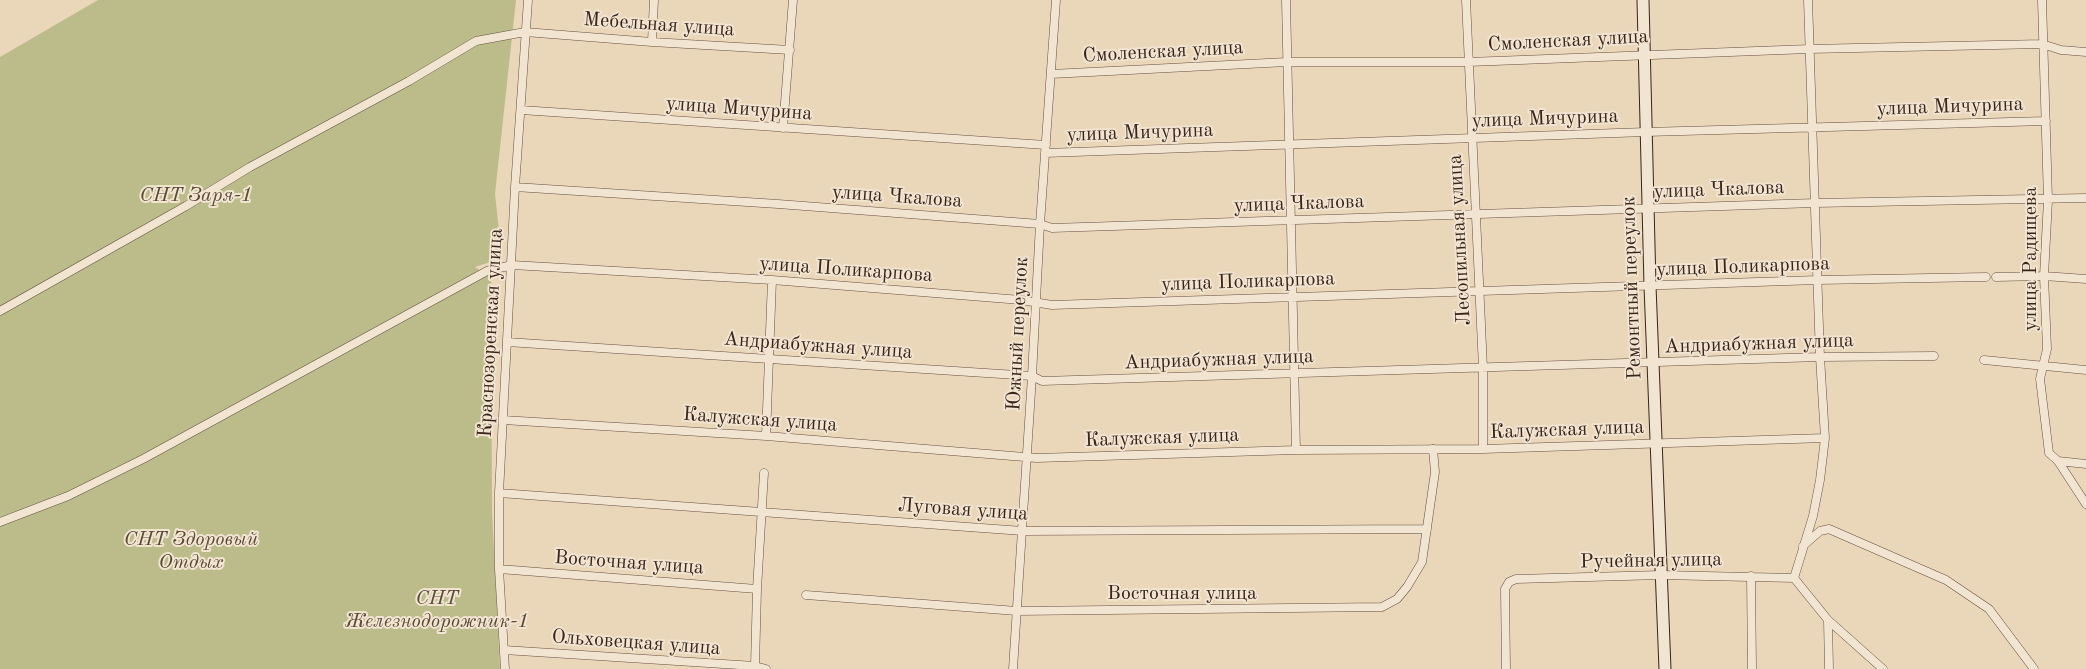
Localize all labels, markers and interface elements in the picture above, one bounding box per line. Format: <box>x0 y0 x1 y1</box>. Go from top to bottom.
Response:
street label: Мебельная улица <box>583 8 735 42</box>
street label: Смоленская улица <box>1487 25 1649 57</box>
street label: Смоленская улица <box>1082 36 1244 68</box>
street label: улица Мичурина <box>665 92 813 126</box>
street label: улица Мичурина <box>1876 92 2024 122</box>
street label: улица Мичурина <box>1471 104 1619 134</box>
street label: улица Мичурина <box>1066 118 1214 148</box>
street label: Лесопильная улица <box>1444 154 1476 326</box>
street label: улица Чкалова <box>1653 176 1785 204</box>
street label: улица Чкалова <box>831 180 963 214</box>
park label: СНТ Заря-1 <box>140 184 252 208</box>
street label: улица Радищева <box>2019 187 2043 331</box>
street label: улица Чкалова <box>1233 190 1365 218</box>
street label: Ремонтный переулок <box>1617 196 1647 380</box>
street label: Краснозоренская улица <box>474 228 508 438</box>
street label: улица Поликарпова <box>758 252 934 288</box>
street label: улица Поликарпова <box>1656 252 1830 282</box>
street label: Южный переулок <box>1002 256 1034 412</box>
street label: улица Поликарпова <box>1161 267 1335 297</box>
street label: Андриабужная улица <box>723 327 913 365</box>
street label: Андриабужная улица <box>1664 329 1854 359</box>
street label: Андриабужная улица <box>1124 345 1314 375</box>
street label: Калужская улица <box>682 403 838 437</box>
street label: Калужская улица <box>1489 415 1645 445</box>
street label: Калужская улица <box>1084 423 1240 453</box>
street label: Луговая улица <box>897 493 1029 527</box>
park label: СНТ Здоровый Отдых <box>124 528 258 575</box>
street label: Восточная улица <box>553 546 705 580</box>
street label: Ручейная улица <box>1580 548 1722 574</box>
street label: Восточная улица <box>1107 582 1257 606</box>
park label: СНТ Железнодорожник-1 <box>345 587 529 634</box>
street label: Ольховецкая улица <box>551 625 721 661</box>

